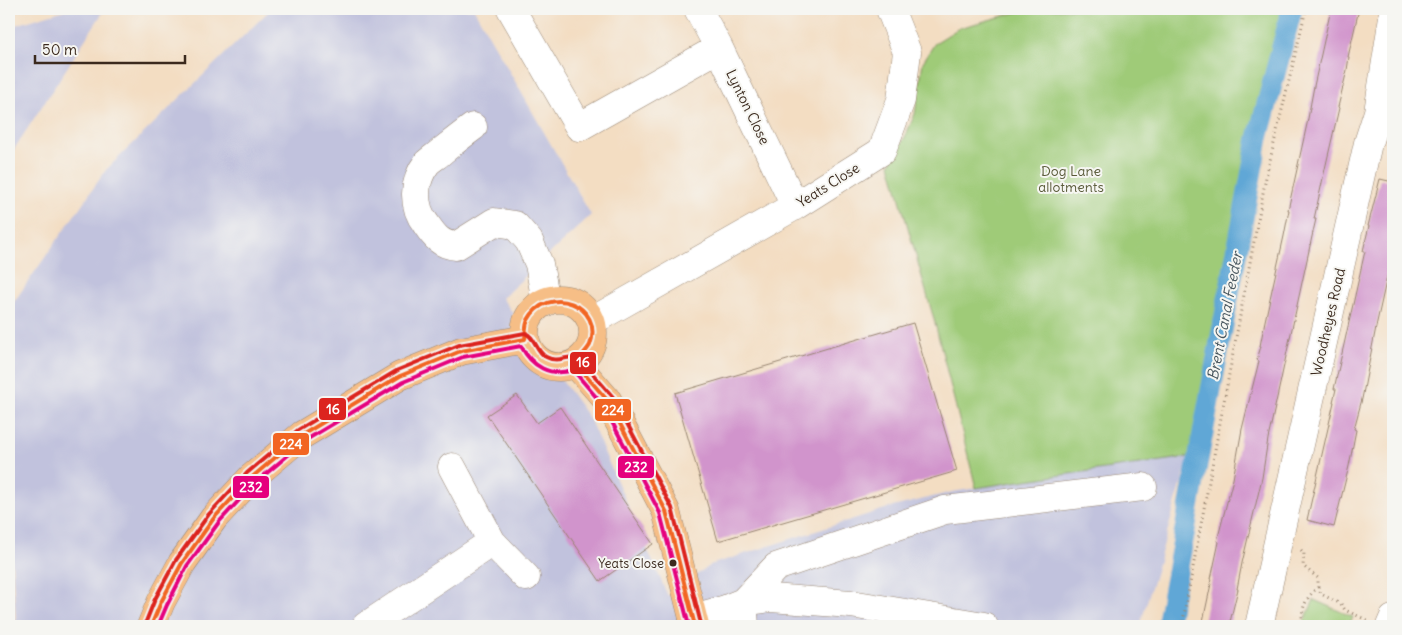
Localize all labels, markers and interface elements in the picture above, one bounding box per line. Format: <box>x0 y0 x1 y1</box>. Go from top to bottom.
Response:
scale bar <box>35 32 185 64</box>
text: 50 m <box>42 40 77 59</box>
street label: Lynton Close <box>722 66 774 148</box>
street label: Yeats Close <box>793 159 863 211</box>
park label: Dog Lane allotments <box>1038 162 1104 196</box>
water label: Brent Canal Feeder <box>1203 248 1247 382</box>
street label: Woodheyes Road <box>1307 266 1349 378</box>
line badge: 16 <box>569 351 597 375</box>
text: 16 <box>576 353 590 371</box>
line badge: 16 <box>318 397 347 421</box>
line badge: 224 <box>594 398 632 422</box>
text: 16 <box>326 400 340 418</box>
text: 224 <box>601 401 625 419</box>
line badge: 224 <box>272 432 310 456</box>
text: 224 <box>279 435 303 453</box>
line badge: 232 <box>617 455 655 479</box>
text: 232 <box>624 458 648 476</box>
line badge: 232 <box>232 475 270 499</box>
text: 232 <box>239 478 263 496</box>
place label: Yeats Close <box>598 555 664 572</box>
marker: Yeats Close <box>668 558 678 568</box>

